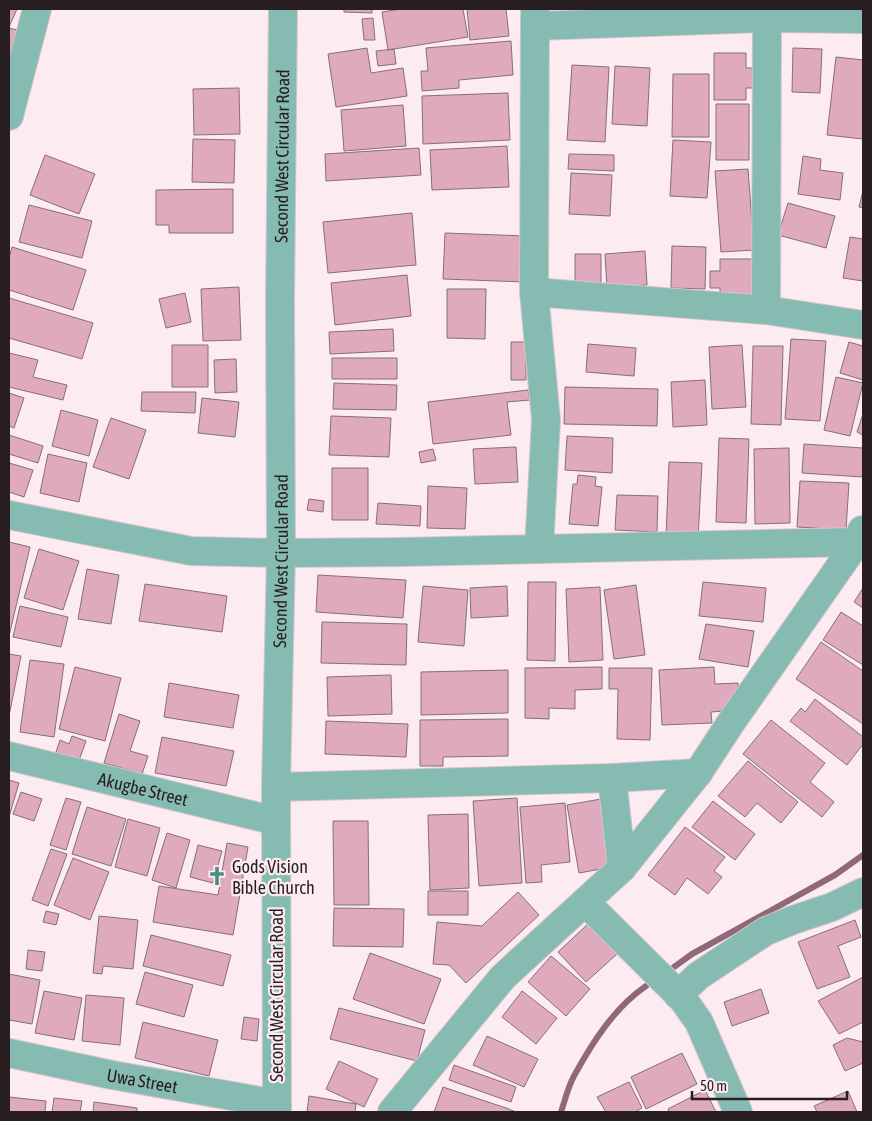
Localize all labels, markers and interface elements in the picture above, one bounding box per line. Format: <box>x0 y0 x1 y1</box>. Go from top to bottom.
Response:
street label: Second West Circular Road <box>270 69 293 243</box>
street label: Second West Circular Road <box>268 474 292 648</box>
street label: Akugbe Street <box>96 768 190 810</box>
place label: Gods Vision Bible Church <box>232 856 315 898</box>
church icon: Gods Vision Bible Church <box>206 865 228 887</box>
street label: Second West Circular Road <box>266 908 287 1082</box>
street label: Uwa Street <box>105 1064 179 1097</box>
scale bar <box>692 1068 847 1100</box>
text: 50 m <box>700 1077 727 1094</box>

